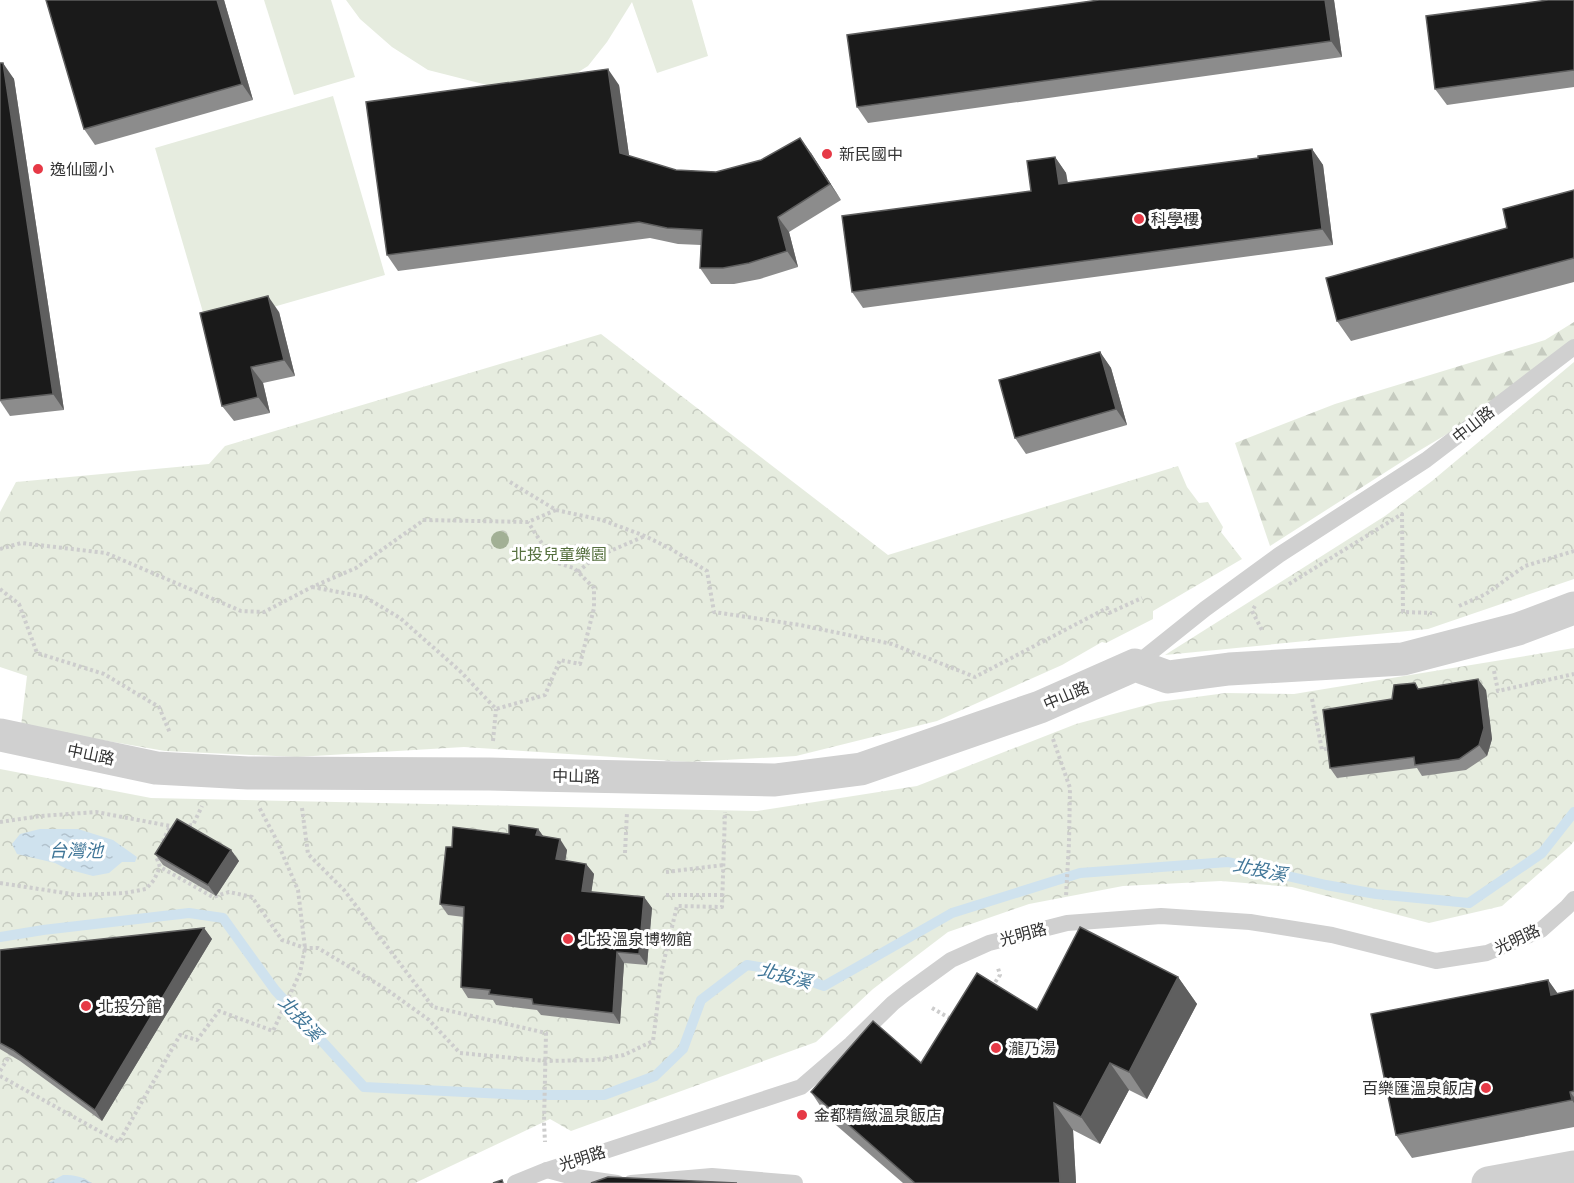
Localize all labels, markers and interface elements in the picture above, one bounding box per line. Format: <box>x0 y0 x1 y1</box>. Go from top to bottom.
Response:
place label: 新民國中 <box>839 143 903 165</box>
marker: 新民國中 <box>820 147 834 161</box>
place label: 逸仙國小 <box>50 158 114 180</box>
marker: 逸仙國小 <box>31 162 45 176</box>
place label: 科學樓 <box>1151 208 1199 230</box>
marker: 科學樓 <box>1132 212 1146 226</box>
street label: 中山路 <box>1447 401 1499 447</box>
park label: 北投兒童樂園 <box>511 543 607 565</box>
street label: 中山路 <box>1040 675 1092 715</box>
street label: 中山路 <box>65 738 117 770</box>
street label: 中山路 <box>552 765 600 787</box>
water label: 台灣池 <box>49 838 105 862</box>
water label: 北投溪 <box>1231 852 1292 887</box>
street label: 光明路 <box>997 917 1049 951</box>
street label: 光明路 <box>1491 919 1543 959</box>
place label: 北投溫泉博物館 <box>580 928 692 950</box>
marker: 北投溫泉博物館 <box>561 932 575 946</box>
water label: 北投溪 <box>756 956 817 994</box>
water label: 北投溪 <box>274 990 330 1048</box>
place label: 北投分館 <box>98 995 162 1017</box>
marker: 北投分館 <box>79 999 93 1013</box>
place label: 瀧乃湯 <box>1008 1037 1056 1059</box>
marker: 瀧乃湯 <box>989 1041 1003 1055</box>
place label: 百樂匯溫泉飯店 <box>1362 1077 1474 1099</box>
marker: 百樂匯溫泉飯店 <box>1479 1081 1493 1095</box>
place label: 金都精緻溫泉飯店 <box>814 1104 942 1126</box>
marker: 金都精緻溫泉飯店 <box>795 1108 809 1122</box>
street label: 光明路 <box>556 1140 608 1176</box>

